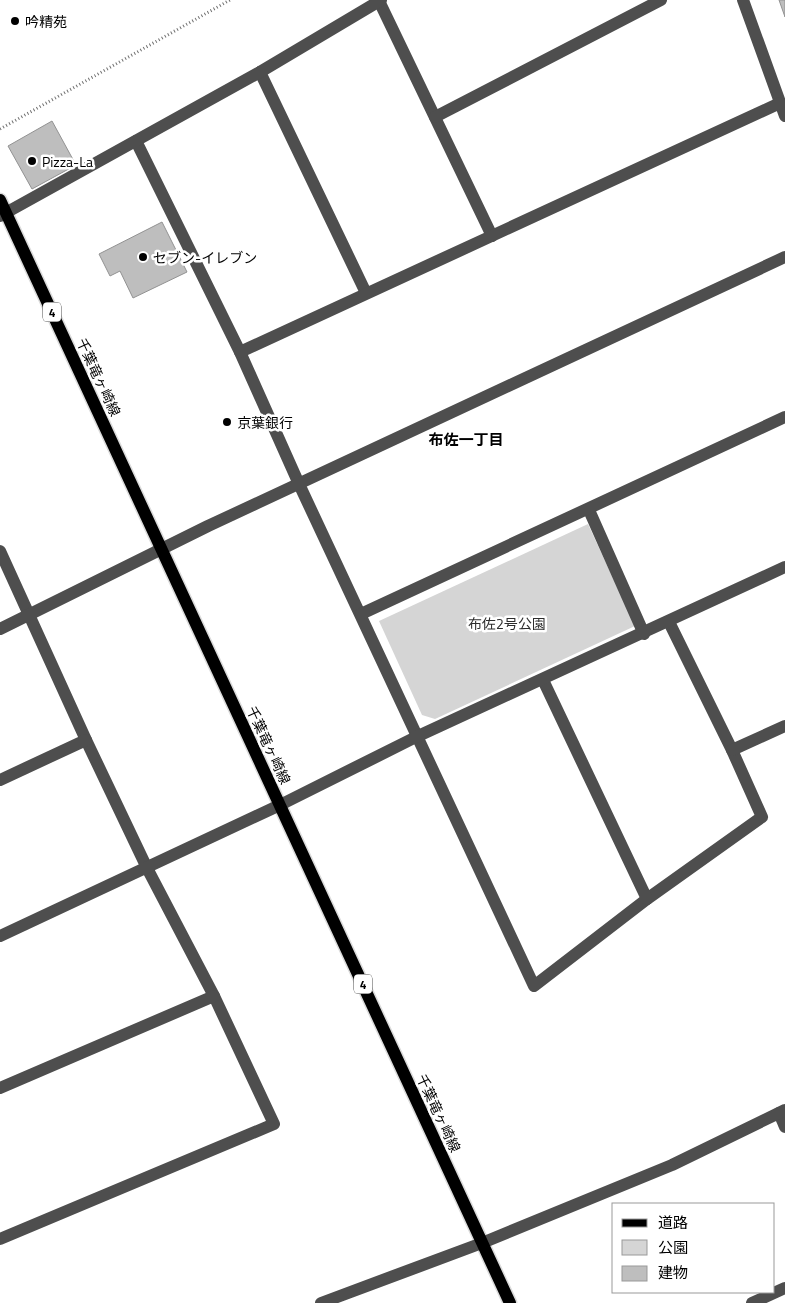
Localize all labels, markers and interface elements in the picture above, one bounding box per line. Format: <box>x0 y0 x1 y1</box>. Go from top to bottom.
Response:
place label: 吟精苑 <box>25 11 67 32</box>
marker: 吟精苑 <box>9 15 21 27</box>
place label: Pizza-La <box>42 151 93 172</box>
marker: Pizza-La <box>26 155 38 167</box>
place label: セブン-イレブン <box>153 247 257 268</box>
marker: セブン-イレブン <box>137 251 149 263</box>
road number: 4 <box>43 302 61 322</box>
street label: 千葉竜ヶ崎線 <box>72 334 126 420</box>
place label: 京葉銀行 <box>237 412 293 433</box>
marker: 京葉銀行 <box>221 416 233 428</box>
district label: 布佐一丁目 <box>428 428 504 451</box>
park label: 布佐2号公園 <box>468 613 546 634</box>
street label: 千葉竜ヶ崎線 <box>242 702 296 788</box>
road number: 4 <box>354 974 372 994</box>
street label: 千葉竜ヶ崎線 <box>412 1070 466 1156</box>
legend <box>612 1203 775 1293</box>
text: 道路 <box>658 1211 688 1234</box>
text: 公園 <box>658 1236 688 1259</box>
text: 建物 <box>658 1261 688 1284</box>

